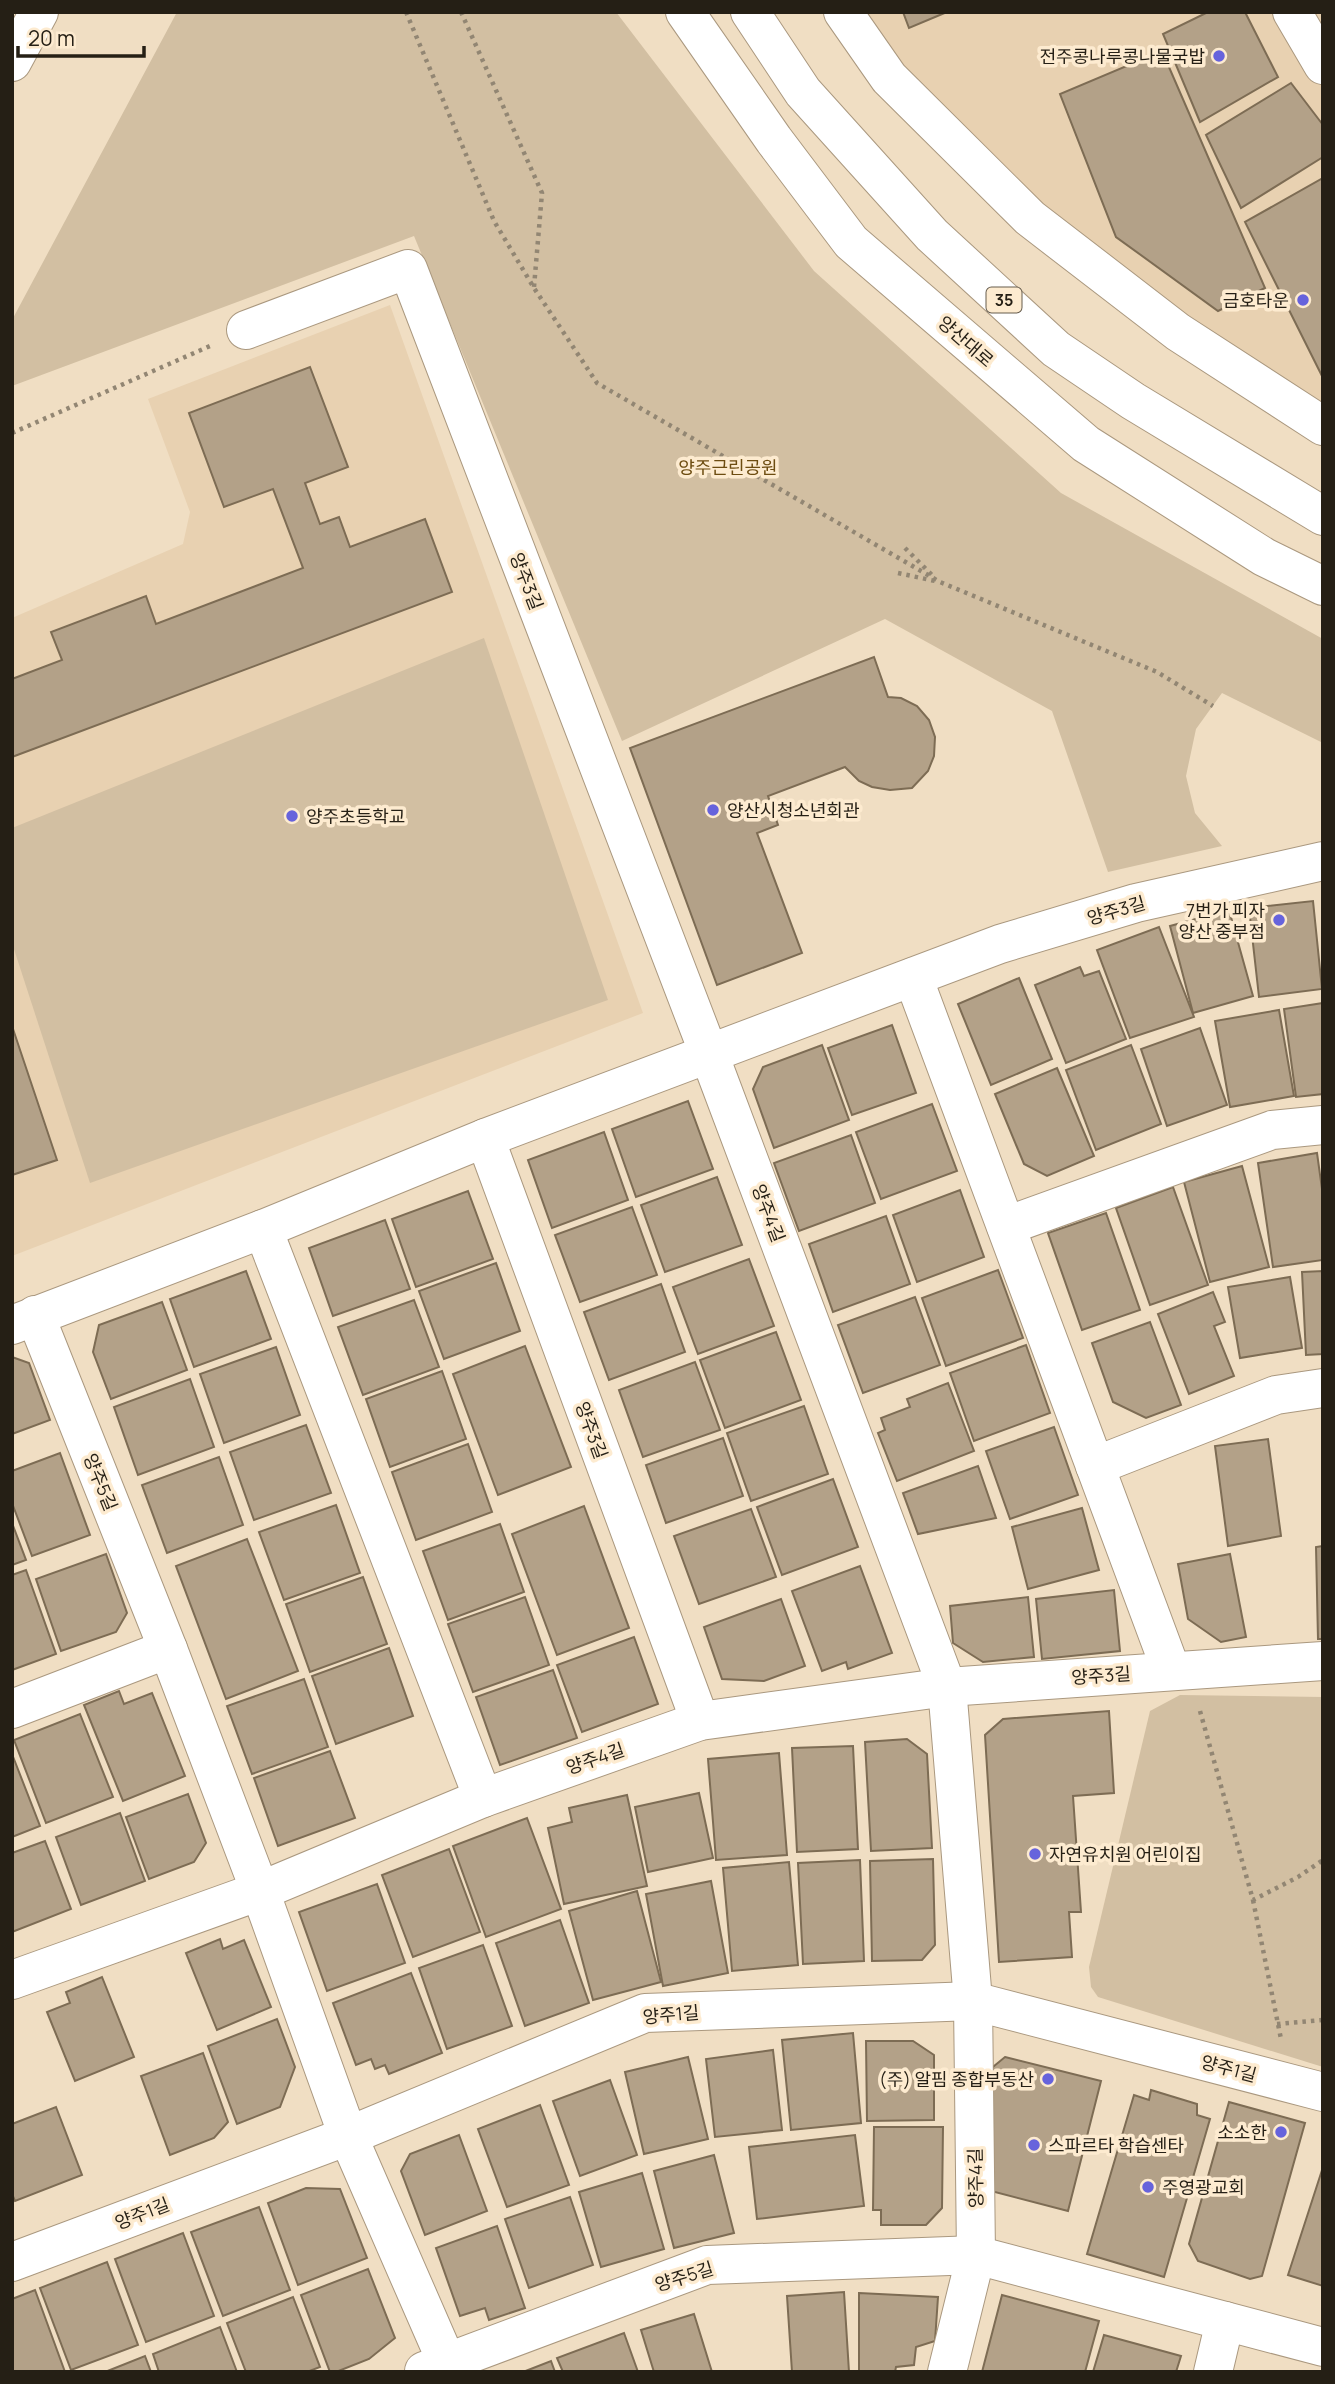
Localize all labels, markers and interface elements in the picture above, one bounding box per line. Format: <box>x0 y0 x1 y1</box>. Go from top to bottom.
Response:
scale bar <box>18 14 144 58</box>
text: 20 m <box>28 24 75 52</box>
place label: 전주콩나루콩나물국밥 <box>1039 44 1205 68</box>
marker: 전주콩나루콩나물국밥 <box>1211 48 1227 64</box>
road number: 35 <box>986 288 1021 312</box>
place label: 금호타운 <box>1223 288 1289 312</box>
marker: 금호타운 <box>1295 292 1311 308</box>
street label: 양산대로 <box>933 310 999 372</box>
park label: 양주근린공원 <box>678 455 778 479</box>
street label: 양주3길 <box>505 549 549 613</box>
place label: 양산시청소년회관 <box>727 798 860 822</box>
marker: 양산시청소년회관 <box>705 802 721 818</box>
place label: 양주초등학교 <box>306 804 405 828</box>
marker: 양주초등학교 <box>284 808 300 824</box>
street label: 양주3길 <box>1084 890 1148 930</box>
place label: 7번가 피자 양산 중부점 <box>1179 898 1265 943</box>
marker: 7번가 피자 양산 중부점 <box>1271 912 1287 928</box>
street label: 양주4길 <box>747 1181 791 1245</box>
street label: 양주3길 <box>571 1398 613 1462</box>
street label: 양주5길 <box>79 1450 123 1514</box>
street label: 양주3길 <box>1070 1661 1132 1689</box>
street label: 양주4길 <box>563 1737 627 1779</box>
place label: 자연유치원 어린이집 <box>1049 1842 1202 1866</box>
marker: 자연유치원 어린이집 <box>1027 1846 1043 1862</box>
street label: 양주1길 <box>642 2000 700 2028</box>
street label: 양주1길 <box>1199 2049 1259 2087</box>
place label: (주) 알핌 종합부동산 <box>879 2067 1034 2091</box>
marker: (주) 알핌 종합부동산 <box>1040 2071 1056 2087</box>
place label: 소소한 <box>1217 2120 1267 2144</box>
marker: 소소한 <box>1273 2124 1289 2140</box>
place label: 스파르타 학습센타 <box>1048 2133 1185 2157</box>
marker: 스파르타 학습센타 <box>1026 2137 1042 2153</box>
street label: 양주4길 <box>962 2148 988 2208</box>
place label: 주영광교회 <box>1162 2175 1245 2199</box>
marker: 주영광교회 <box>1140 2179 1156 2195</box>
street label: 양주1길 <box>111 2192 173 2234</box>
street label: 양주5길 <box>652 2256 716 2296</box>

